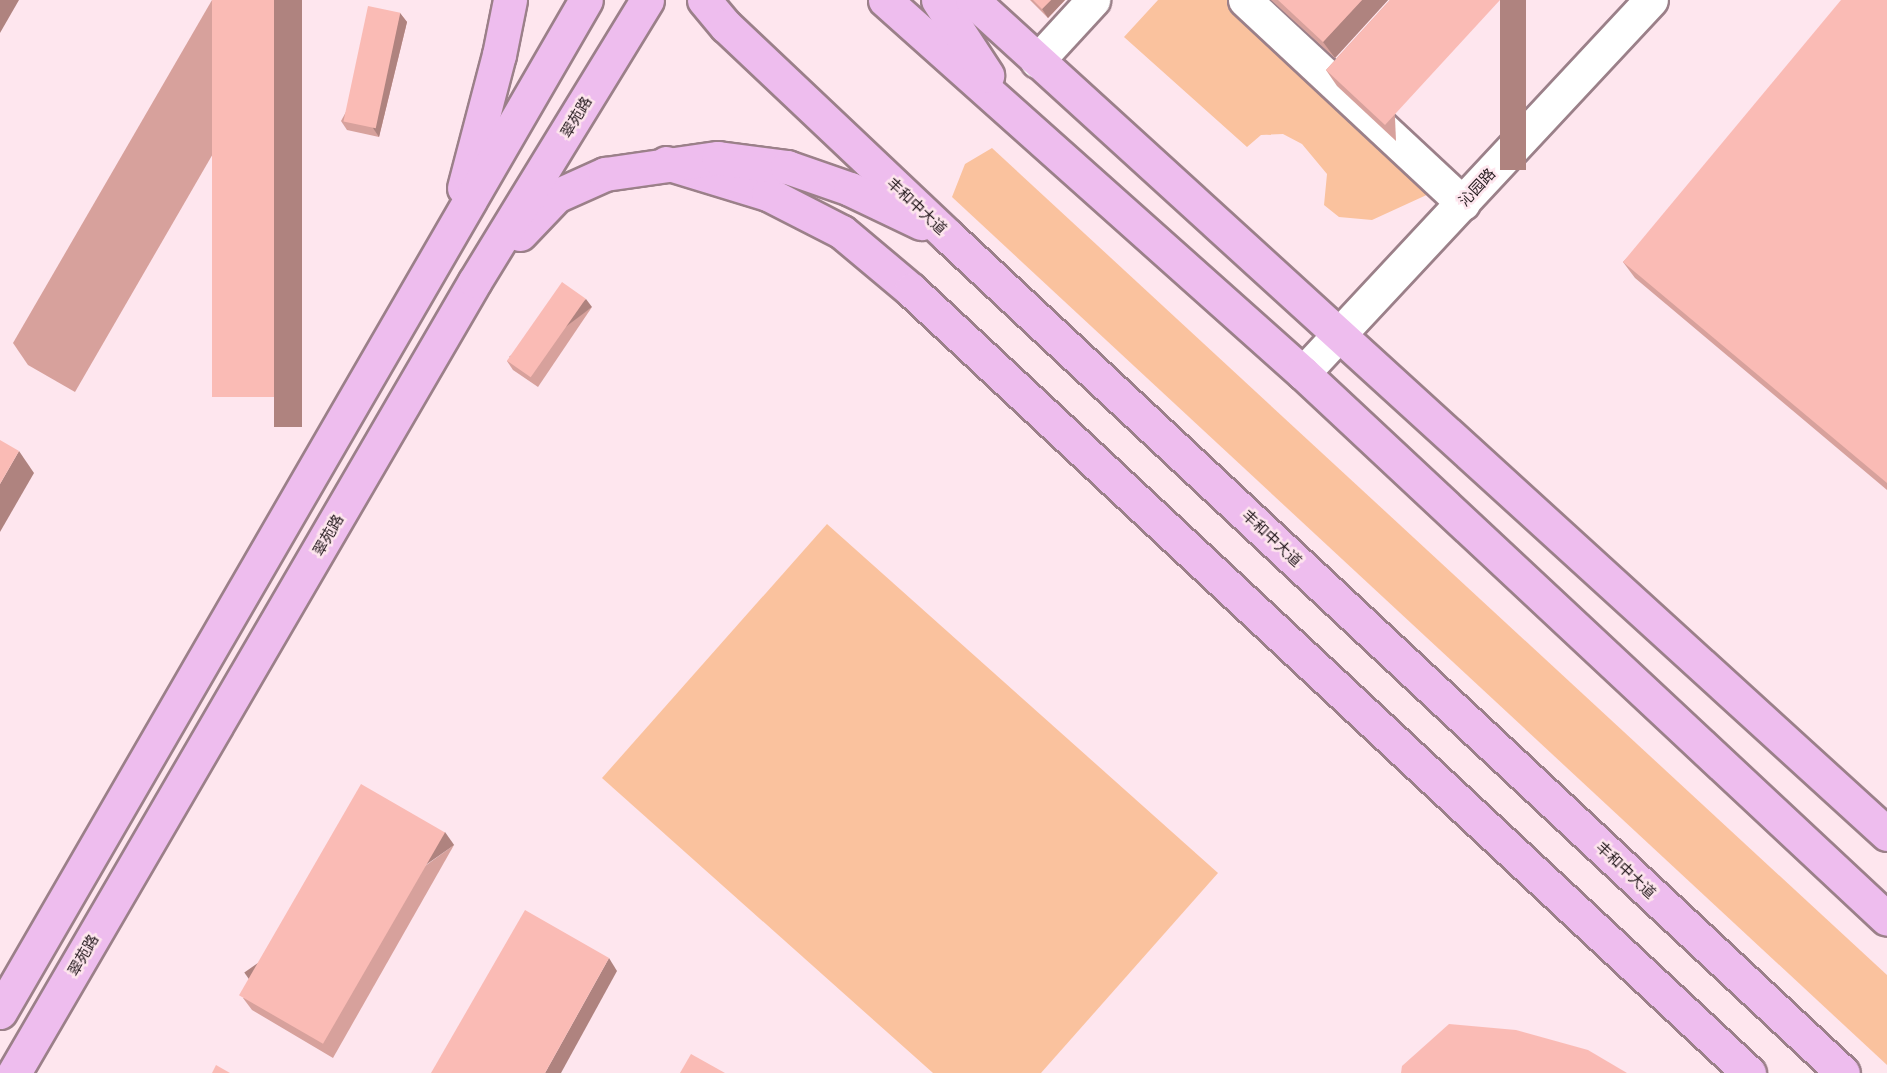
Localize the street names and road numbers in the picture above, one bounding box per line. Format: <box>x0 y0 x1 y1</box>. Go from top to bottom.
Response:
street label: 翠苑路 <box>557 93 595 141</box>
street label: 沁园路 <box>1455 164 1499 210</box>
street label: 丰和中大道 <box>883 174 951 238</box>
street label: 丰和中大道 <box>1238 506 1306 570</box>
street label: 翠苑路 <box>309 511 347 559</box>
street label: 丰和中大道 <box>1592 838 1660 902</box>
street label: 翠苑路 <box>64 931 102 979</box>

